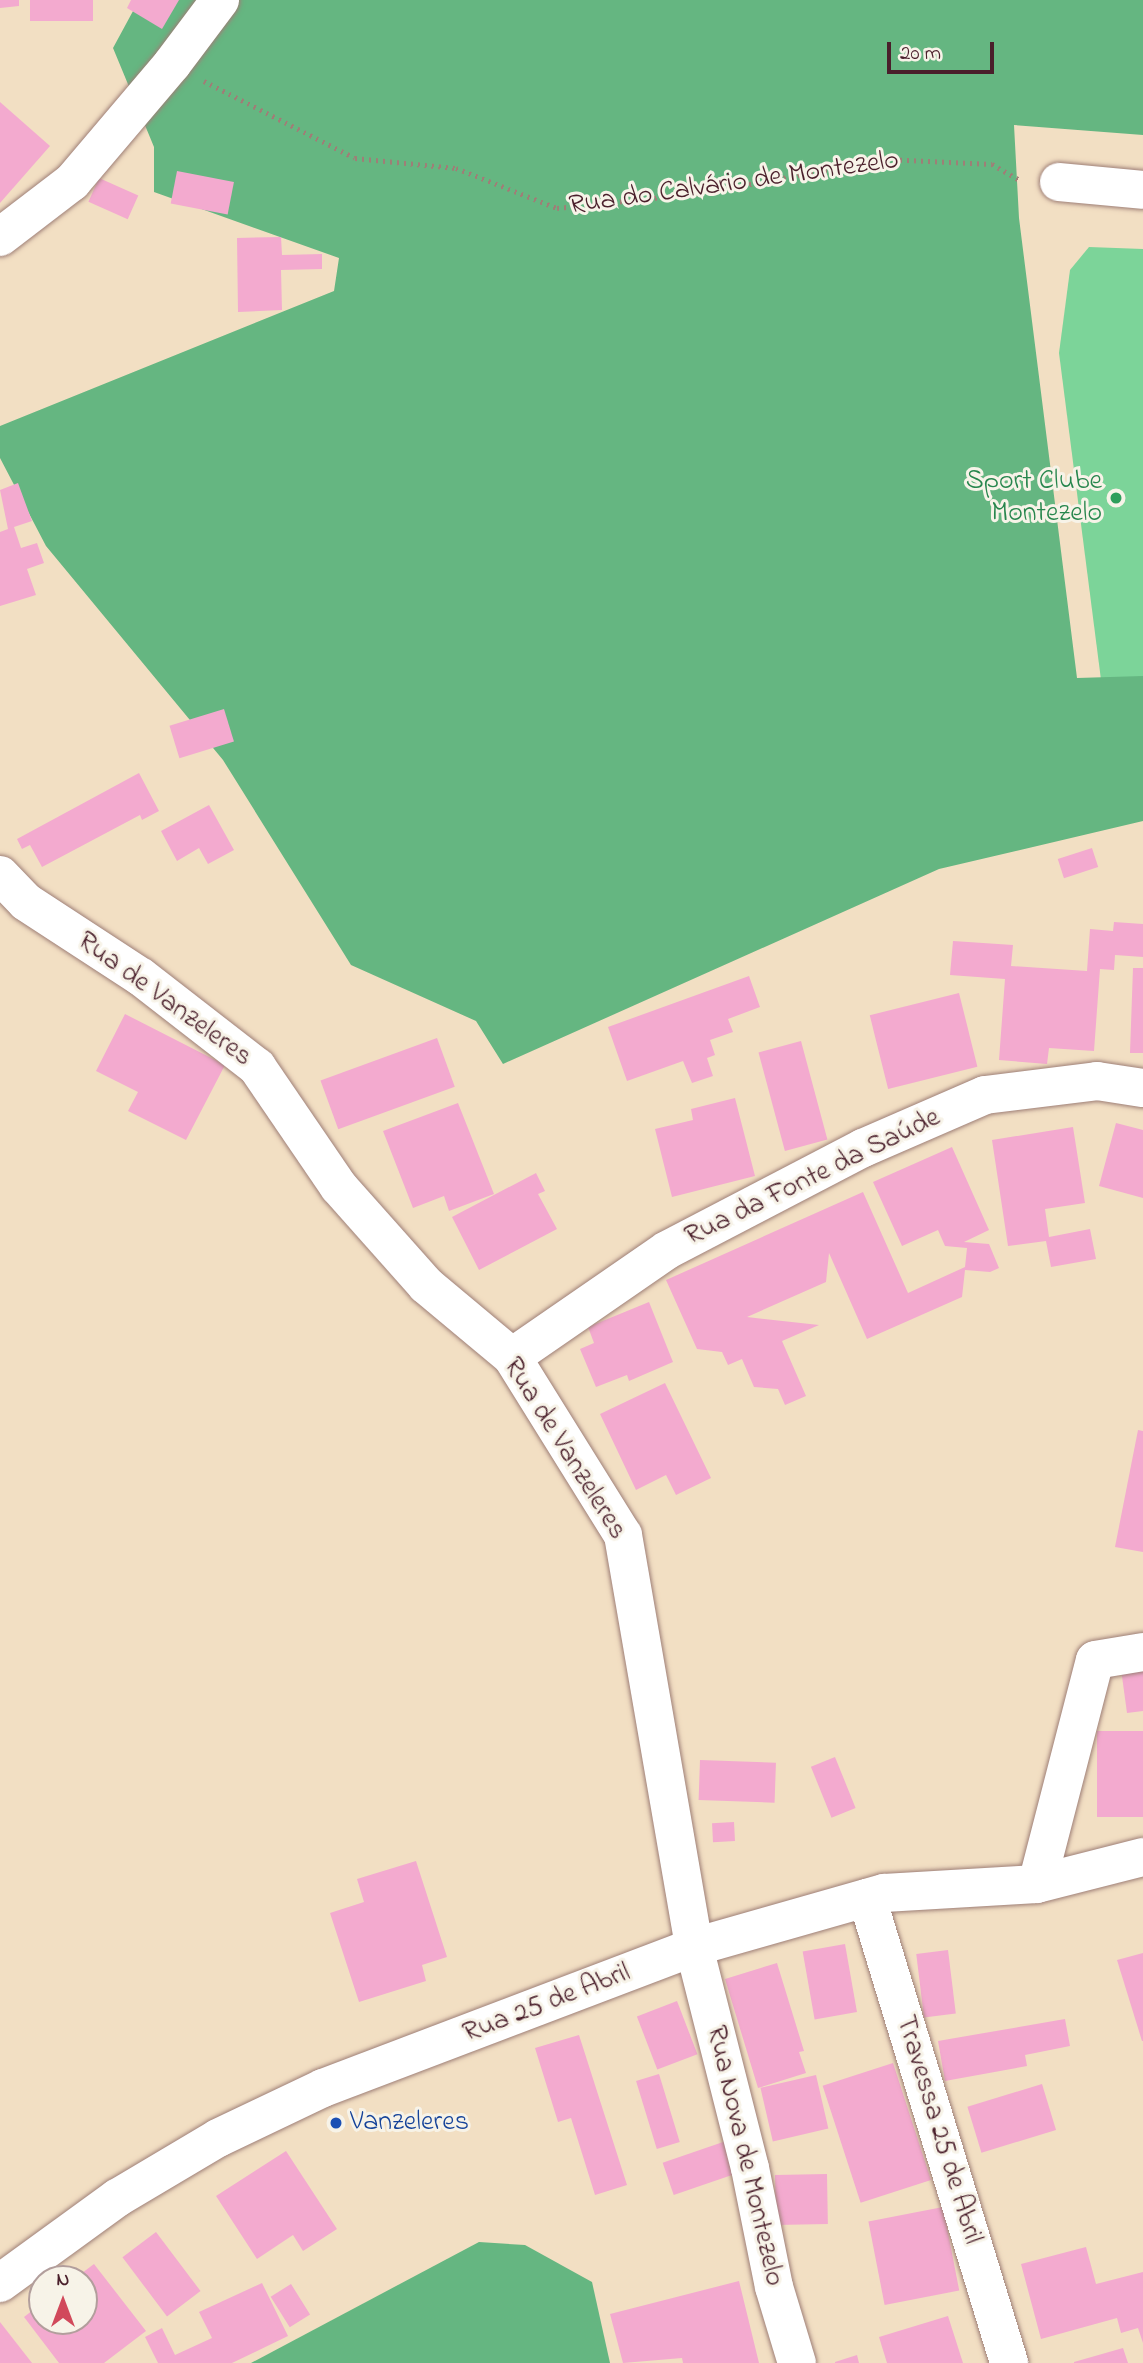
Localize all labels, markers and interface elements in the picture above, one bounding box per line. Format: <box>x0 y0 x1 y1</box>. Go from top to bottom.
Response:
scale bar <box>891 28 998 72</box>
text: 20 m <box>900 39 941 69</box>
street label: Rua do Calvário de Montezelo <box>567 144 901 224</box>
place label: Sport Clube Montezelo <box>966 465 1102 531</box>
marker: Sport Clube Montezelo <box>1108 490 1124 506</box>
street label: Rua de Vanzeleres <box>70 925 258 1075</box>
street label: Rua da Fonte da Saúde <box>680 1102 946 1254</box>
street label: Rua de Vanzeleres <box>495 1352 633 1546</box>
street label: Rua 25 de Abril <box>459 1957 635 2051</box>
street label: Travessa 25 de Abril <box>887 2012 989 2248</box>
street label: Rua Nova de Montezelo <box>698 2023 790 2289</box>
place label: Vanzeleres <box>350 2106 469 2140</box>
marker: Vanzeleres <box>328 2115 344 2131</box>
north arrow <box>28 2265 98 2335</box>
text: N <box>57 2267 69 2294</box>

